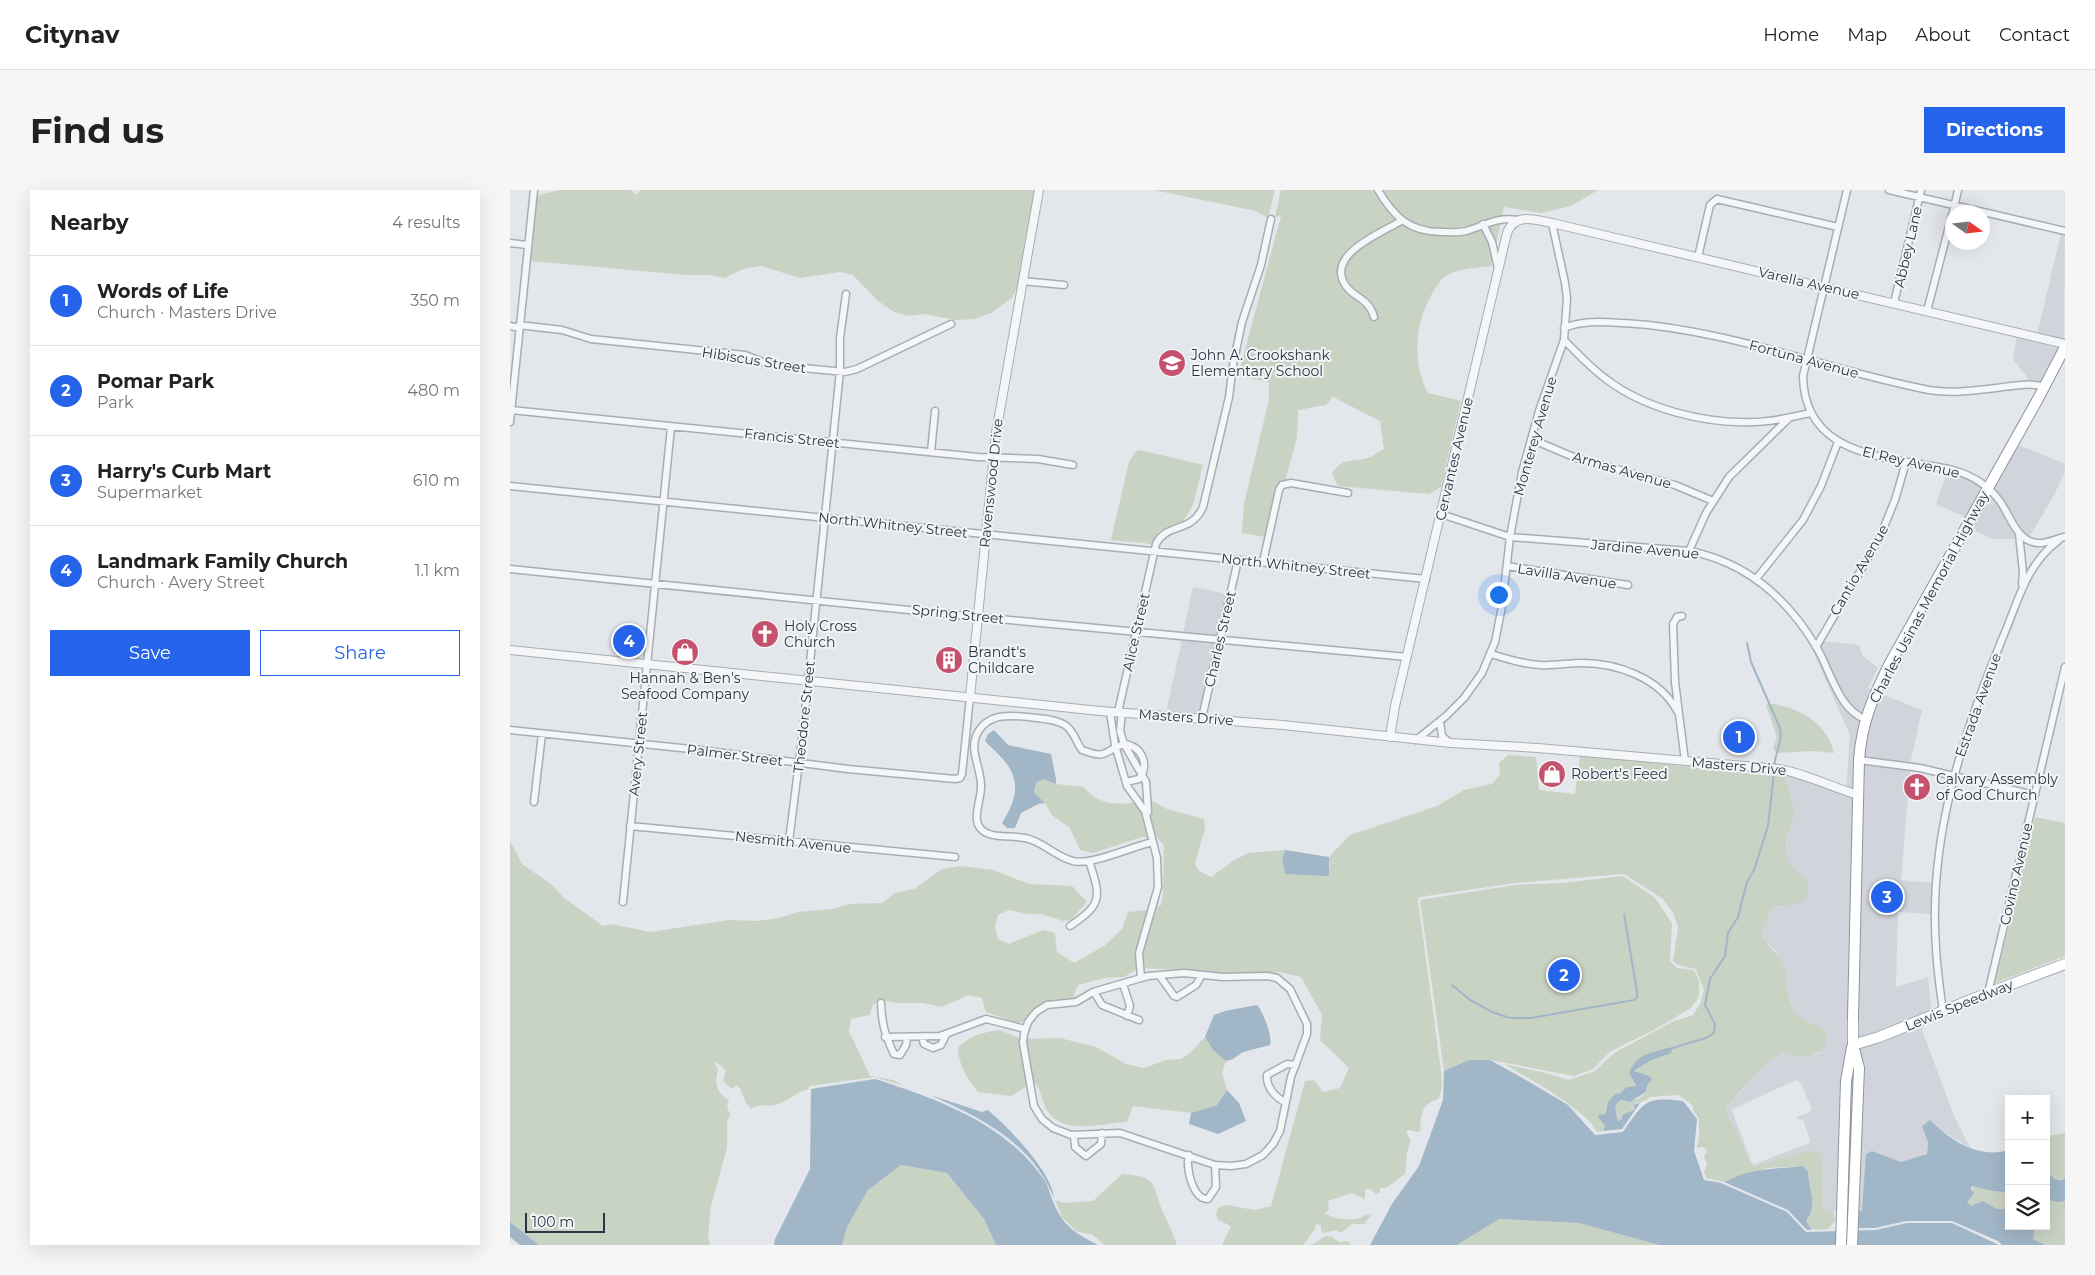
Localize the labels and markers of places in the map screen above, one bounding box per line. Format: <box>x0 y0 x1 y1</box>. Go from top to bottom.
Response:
place label: John A. Crookshank Elementary School <box>1190 346 1331 380</box>
school or university icon: John A. Crookshank Elementary School <box>1157 348 1187 378</box>
place label: Holy Cross Church <box>784 617 857 651</box>
church icon: Holy Cross Church <box>750 619 780 649</box>
pin: 4 <box>613 622 645 660</box>
shop icon: Hannah & Ben's Seafood Company <box>670 637 700 667</box>
place label: Brandt's Childcare <box>968 643 1034 677</box>
building icon: Brandt's Childcare <box>934 645 964 675</box>
place label: Hannah & Ben's Seafood Company <box>621 669 749 703</box>
pin: 1 <box>1723 718 1755 756</box>
shop icon: Robert's Feed <box>1537 759 1567 789</box>
place label: Robert's Feed <box>1571 765 1668 783</box>
place label: Calvary Assembly of God Church <box>1936 770 2058 804</box>
church icon: Calvary Assembly of God Church <box>1902 772 1932 802</box>
pin: 3 <box>1871 878 1903 916</box>
pin: 2 <box>1548 956 1580 994</box>

